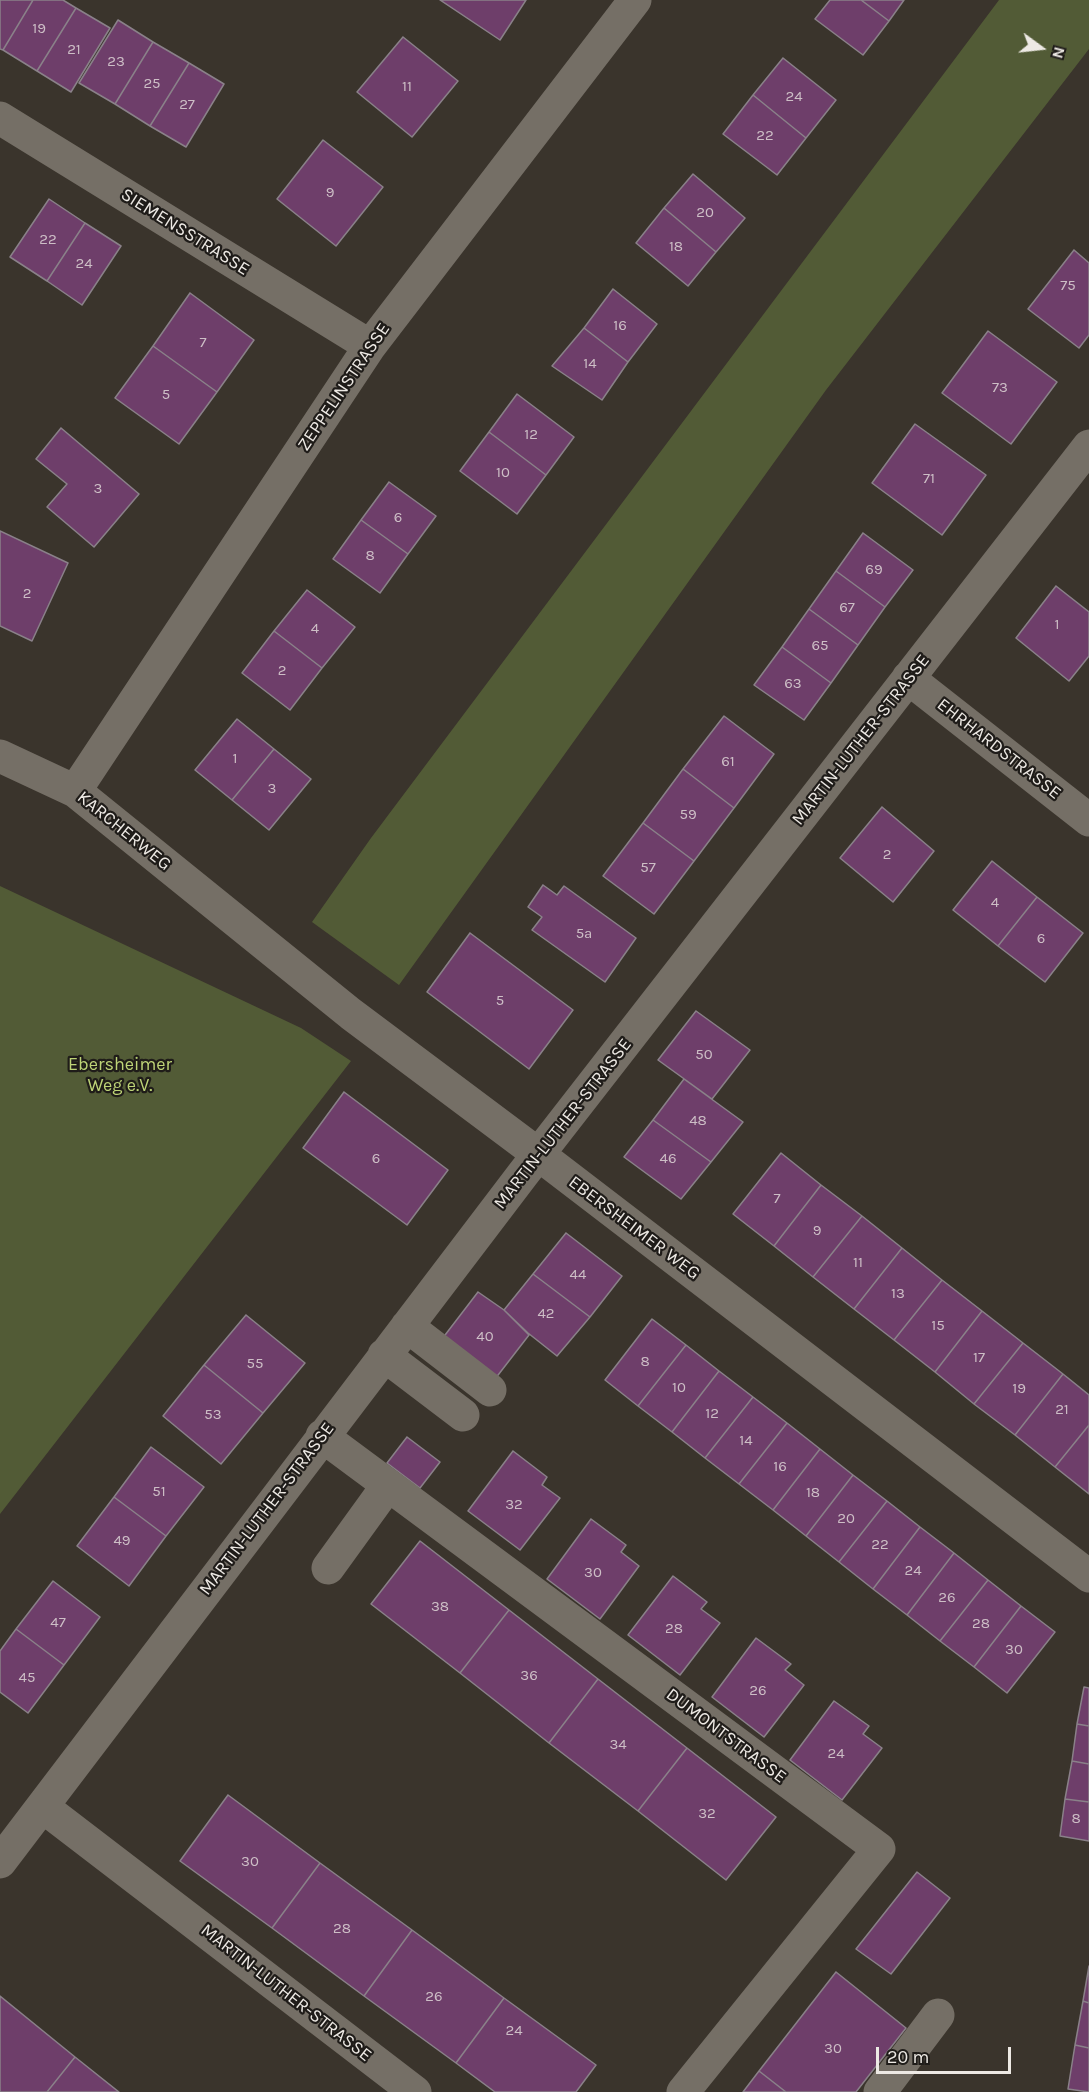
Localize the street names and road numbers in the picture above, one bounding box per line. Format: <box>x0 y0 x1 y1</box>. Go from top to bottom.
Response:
street label: SIEMENSSTRASSE <box>117 184 253 280</box>
street label: ZEPPELINSTRASSE <box>293 319 395 455</box>
street label: MARTIN-LUTHER-STRASSE <box>788 650 934 830</box>
street label: EHRHARDSTRASSE <box>933 694 1065 804</box>
street label: KARCHERWEG <box>73 787 175 875</box>
street label: MARTIN-LUTHER-STRASSE <box>490 1034 636 1214</box>
street label: EBERSHEIMER WEG <box>564 1172 704 1284</box>
street label: MARTIN-LUTHER-STRASSE <box>195 1418 339 1600</box>
street label: DUMONTSTRASSE <box>662 1684 790 1788</box>
street label: MARTIN-LUTHER-STRASSE <box>196 1920 376 2066</box>

